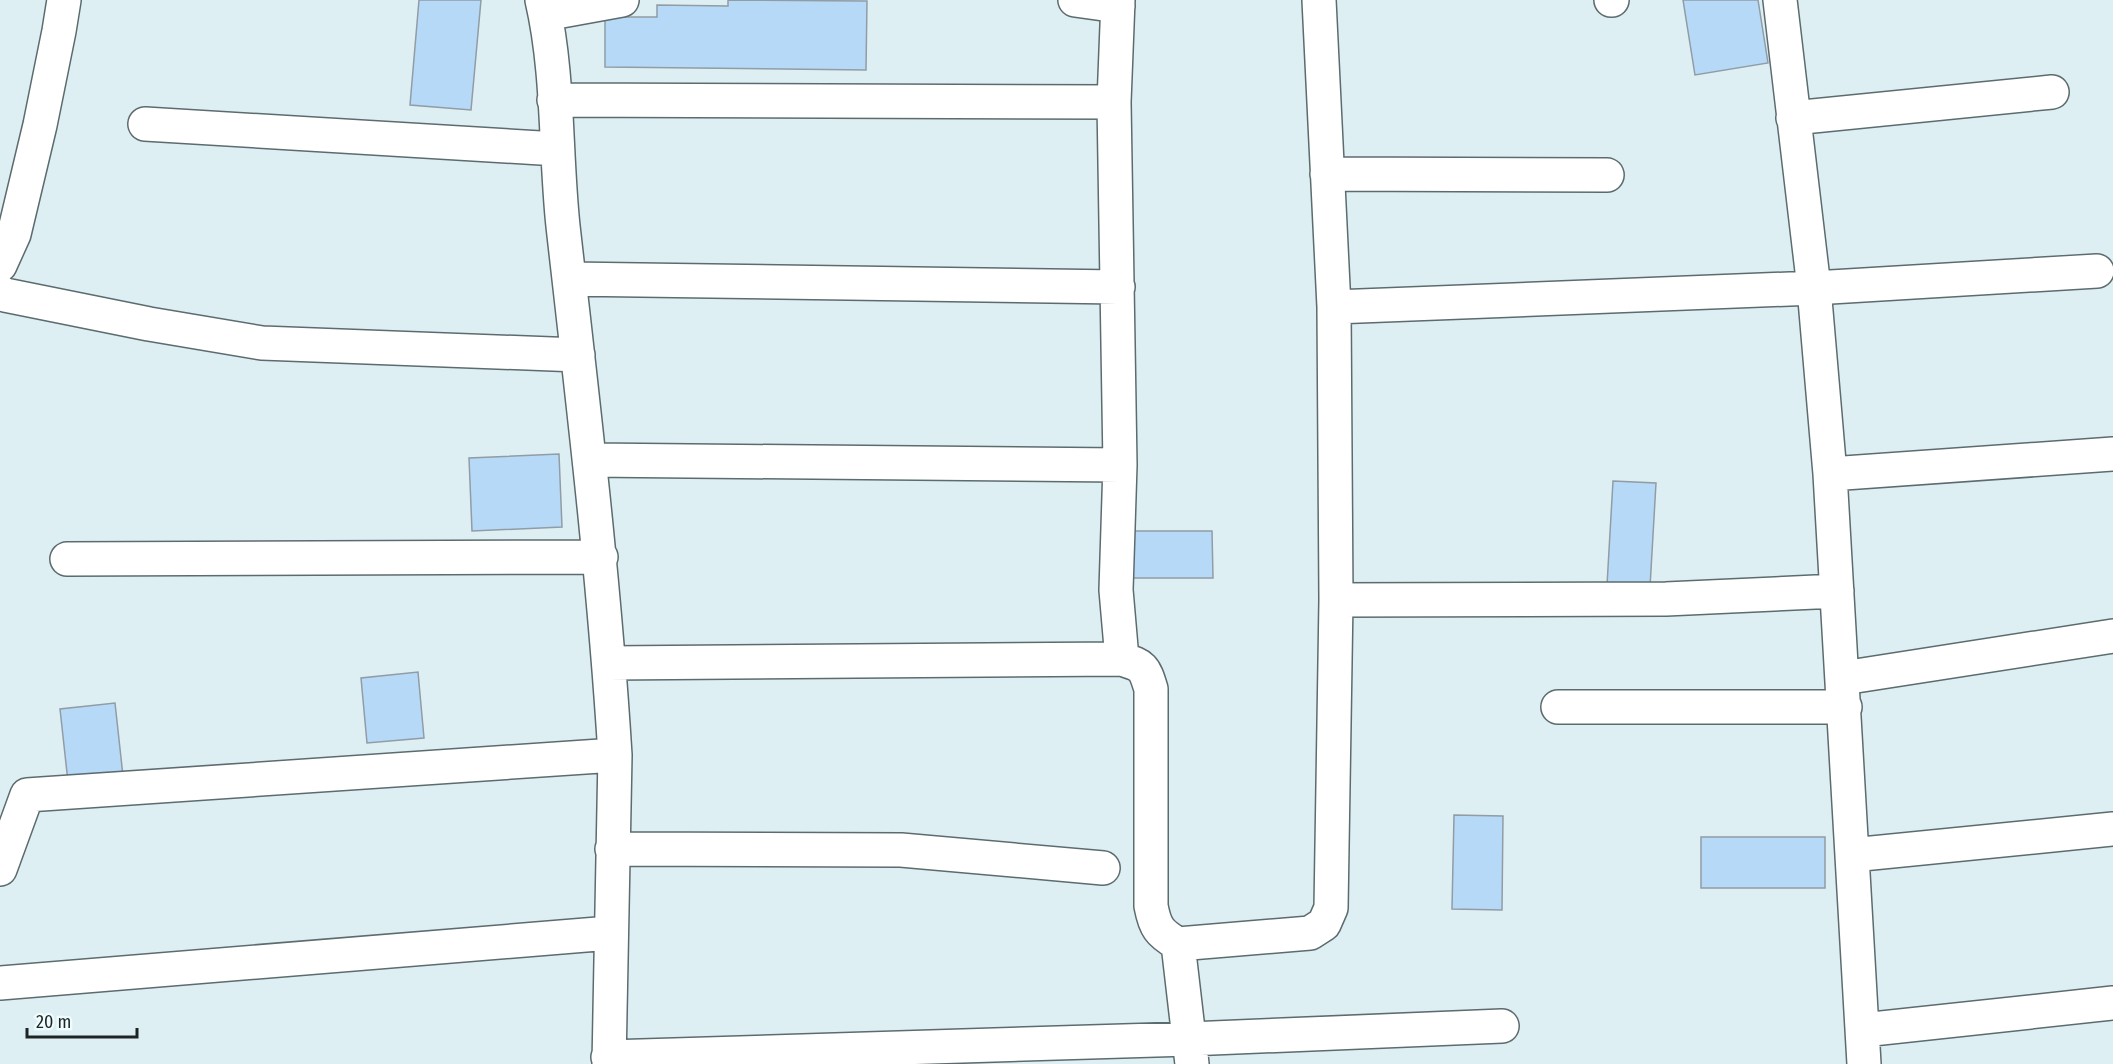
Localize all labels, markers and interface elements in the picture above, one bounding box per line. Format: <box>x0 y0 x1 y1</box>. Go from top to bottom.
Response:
scale bar <box>27 1001 136 1039</box>
text: 20 m <box>36 1011 71 1033</box>

